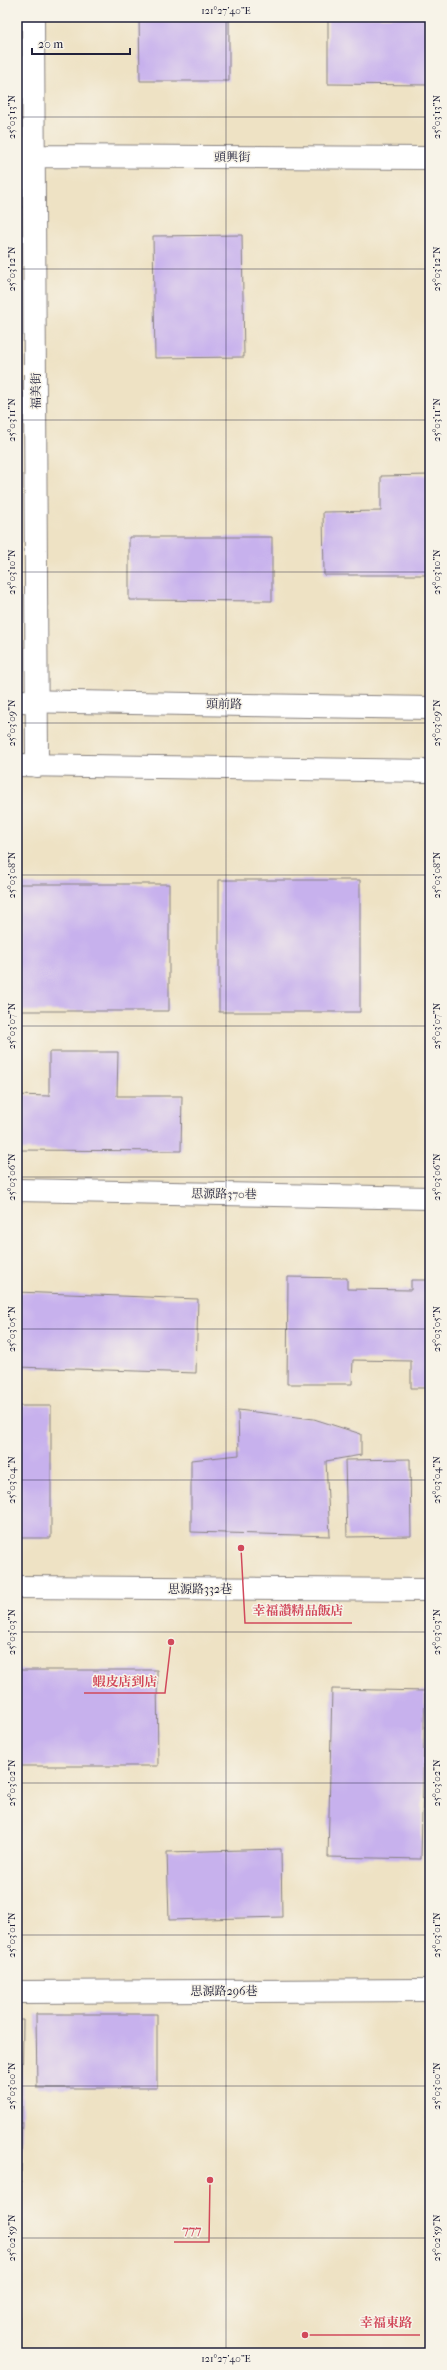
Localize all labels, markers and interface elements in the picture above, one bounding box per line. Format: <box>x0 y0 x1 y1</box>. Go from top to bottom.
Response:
text: 121°27'40"E <box>201 5 251 17</box>
scale bar <box>32 30 130 56</box>
text: 20 m <box>38 37 63 51</box>
text: 25°03'13"N <box>6 95 18 139</box>
text: 25°03'13"N <box>431 95 443 139</box>
street label: 頭興街 <box>214 150 251 164</box>
text: 25°03'12"N <box>6 246 18 292</box>
text: 25°03'12"N <box>431 246 443 292</box>
street label: 福美街 <box>29 372 43 409</box>
text: 25°03'11"N <box>6 398 18 442</box>
text: 25°03'11"N <box>431 398 443 442</box>
text: 25°03'10"N <box>6 549 18 595</box>
text: 25°03'10"N <box>431 549 443 595</box>
street label: 頭前路 <box>206 697 242 711</box>
text: 25°03'09"N <box>6 699 18 747</box>
text: 25°03'09"N <box>431 699 443 747</box>
text: 25°03'08"N <box>6 851 18 898</box>
text: 25°03'08"N <box>431 851 443 898</box>
text: 25°03'07"N <box>6 1002 18 1049</box>
text: 25°03'07"N <box>431 1002 443 1049</box>
text: 25°03'06"N <box>6 1153 18 1201</box>
text: 25°03'06"N <box>431 1153 443 1201</box>
street label: 思源路370巷 <box>191 1186 257 1202</box>
text: 25°03'05"N <box>6 1305 18 1352</box>
text: 25°03'05"N <box>431 1305 443 1352</box>
text: 25°03'04"N <box>6 1456 18 1504</box>
text: 25°03'04"N <box>431 1456 443 1504</box>
street label: 思源路332巷 <box>168 1582 232 1596</box>
callout: 幸福讚精品飯店 <box>245 1598 352 1623</box>
text: 幸福讚精品飯店 <box>252 1603 344 1618</box>
text: 25°03'03"N <box>6 1609 18 1655</box>
text: 25°03'03"N <box>431 1609 443 1655</box>
callout: 蝦皮店到店 <box>84 1668 165 1693</box>
text: 蝦皮店到店 <box>92 1674 158 1689</box>
text: 25°03'02"N <box>6 1759 18 1807</box>
text: 25°03'02"N <box>431 1759 443 1807</box>
text: 25°03'01"N <box>6 1912 18 1958</box>
text: 25°03'01"N <box>431 1912 443 1958</box>
street label: 思源路296巷 <box>191 1984 257 1998</box>
text: 25°03'00"N <box>6 2062 18 2110</box>
text: 25°03'00"N <box>431 2062 443 2110</box>
text: 25°02'59"N <box>6 2214 18 2261</box>
text: 25°02'59"N <box>431 2214 443 2261</box>
callout: 777 <box>174 2217 209 2242</box>
text: 777 <box>182 2222 202 2237</box>
callout: 幸福東路 <box>352 2310 420 2335</box>
text: 幸福東路 <box>360 2315 412 2330</box>
text: 121°27'40"E <box>201 2353 251 2365</box>

